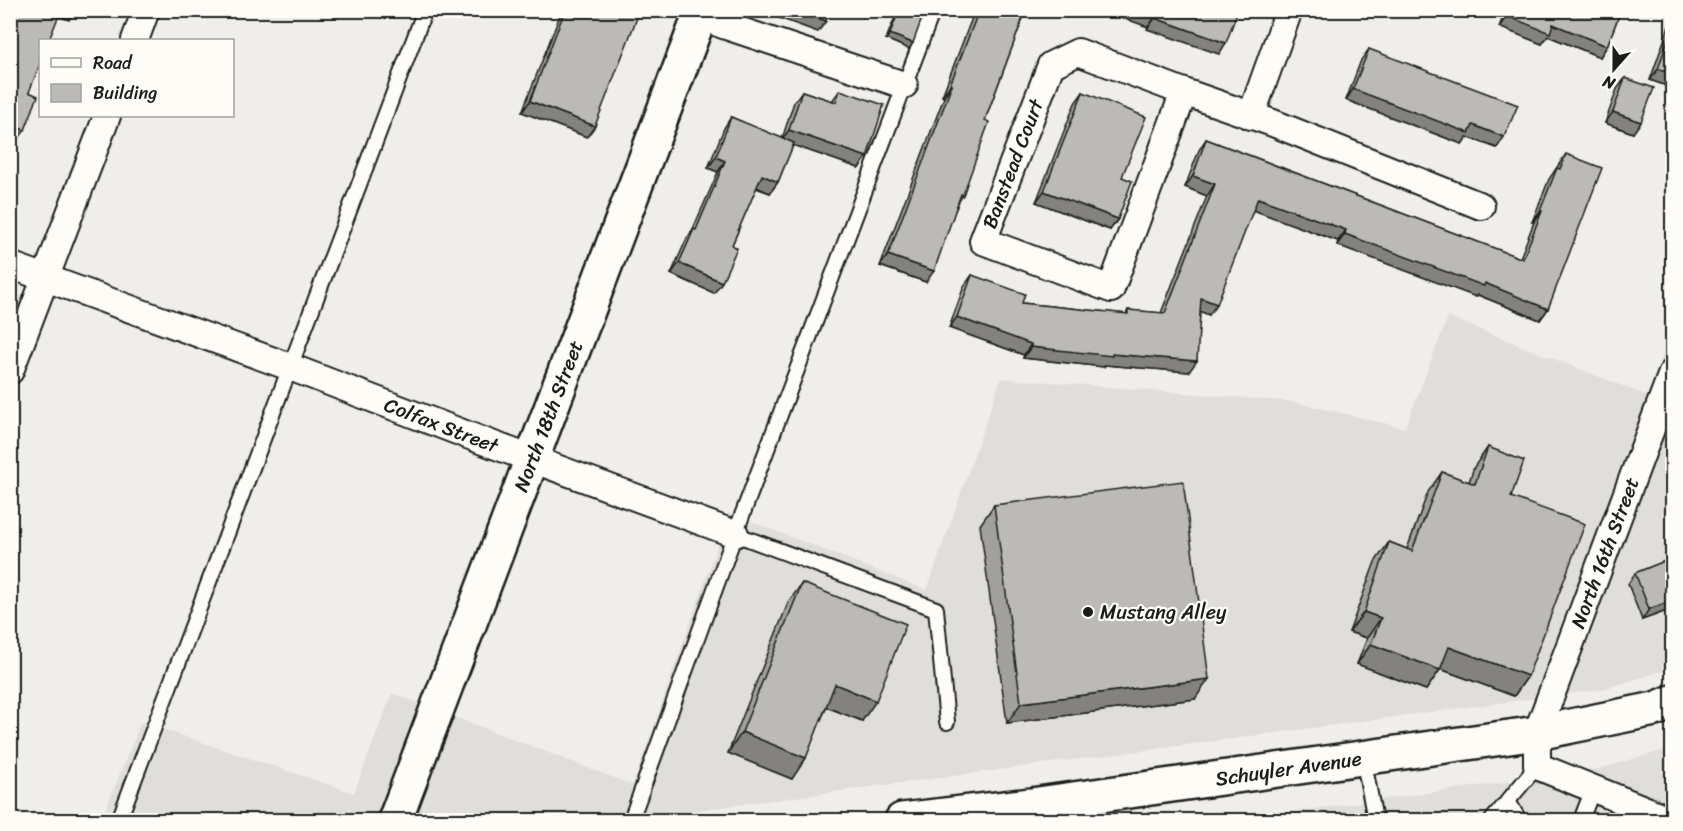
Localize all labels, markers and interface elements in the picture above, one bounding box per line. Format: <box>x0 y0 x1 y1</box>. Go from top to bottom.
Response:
legend <box>39 39 234 117</box>
north arrow <box>1584 39 1644 99</box>
text: Road <box>93 47 133 79</box>
text: N <box>1598 67 1620 98</box>
text: Building <box>93 77 157 109</box>
street label: Banstead Court <box>972 93 1054 234</box>
street label: North 18th Street <box>503 335 593 497</box>
street label: Colfax Street <box>379 387 504 463</box>
street label: North 16th Street <box>1560 472 1649 633</box>
place label: Mustang Alley <box>1100 595 1227 630</box>
marker: Mustang Alley <box>1081 605 1095 619</box>
street label: Schuyler Avenue <box>1213 741 1364 796</box>

